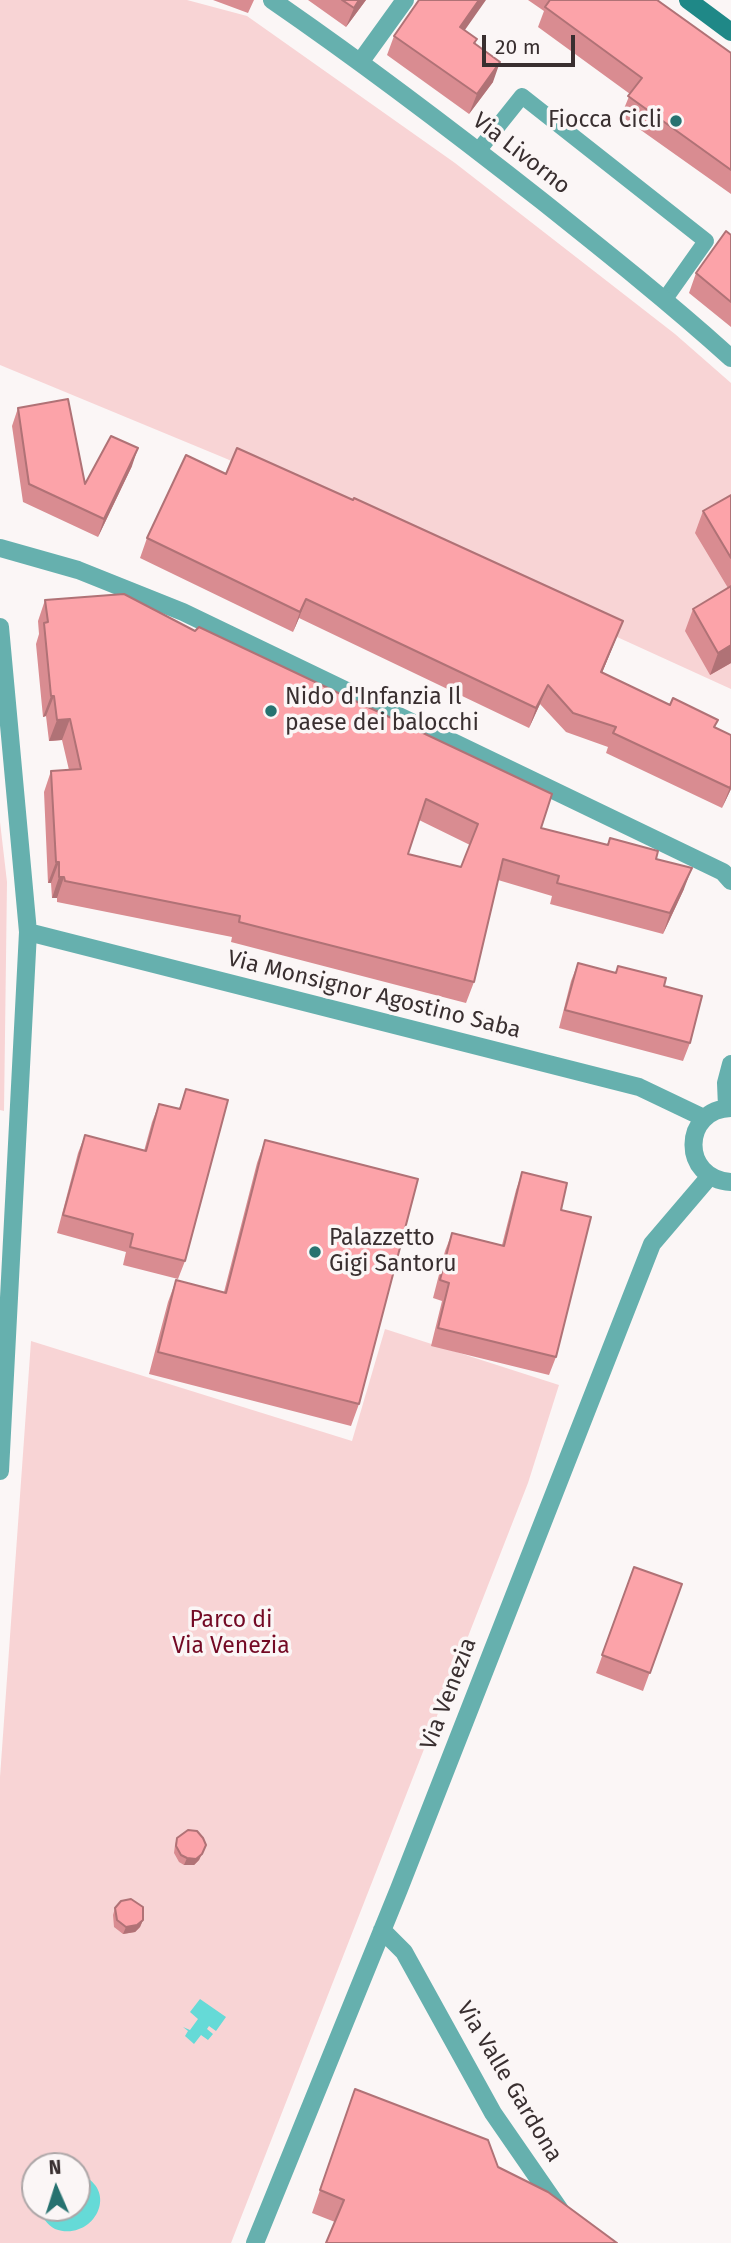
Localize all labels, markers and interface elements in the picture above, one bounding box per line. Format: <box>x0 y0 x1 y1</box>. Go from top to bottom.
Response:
scale bar <box>486 21 579 65</box>
text: 20 m <box>495 34 541 60</box>
street label: Via Livorno <box>467 107 575 201</box>
place label: Fiocca Cicli <box>548 107 662 135</box>
marker: Fiocca Cicli <box>668 113 684 129</box>
place label: Nido d'Infanzia Il paese dei balocchi <box>285 684 479 738</box>
marker: Nido d'Infanzia Il paese dei balocchi <box>263 703 279 719</box>
street label: Via Monsignor Agostino Saba <box>224 945 524 1045</box>
place label: Palazzetto Gigi Santoru <box>329 1225 457 1279</box>
marker: Palazzetto Gigi Santoru <box>307 1244 323 1260</box>
park label: Parco di Via Venezia <box>172 1607 290 1661</box>
street label: Via Venezia <box>415 1634 483 1754</box>
street label: Via Valle Gardona <box>450 1997 568 2167</box>
north arrow <box>21 2152 91 2222</box>
text: N <box>48 2156 62 2179</box>

